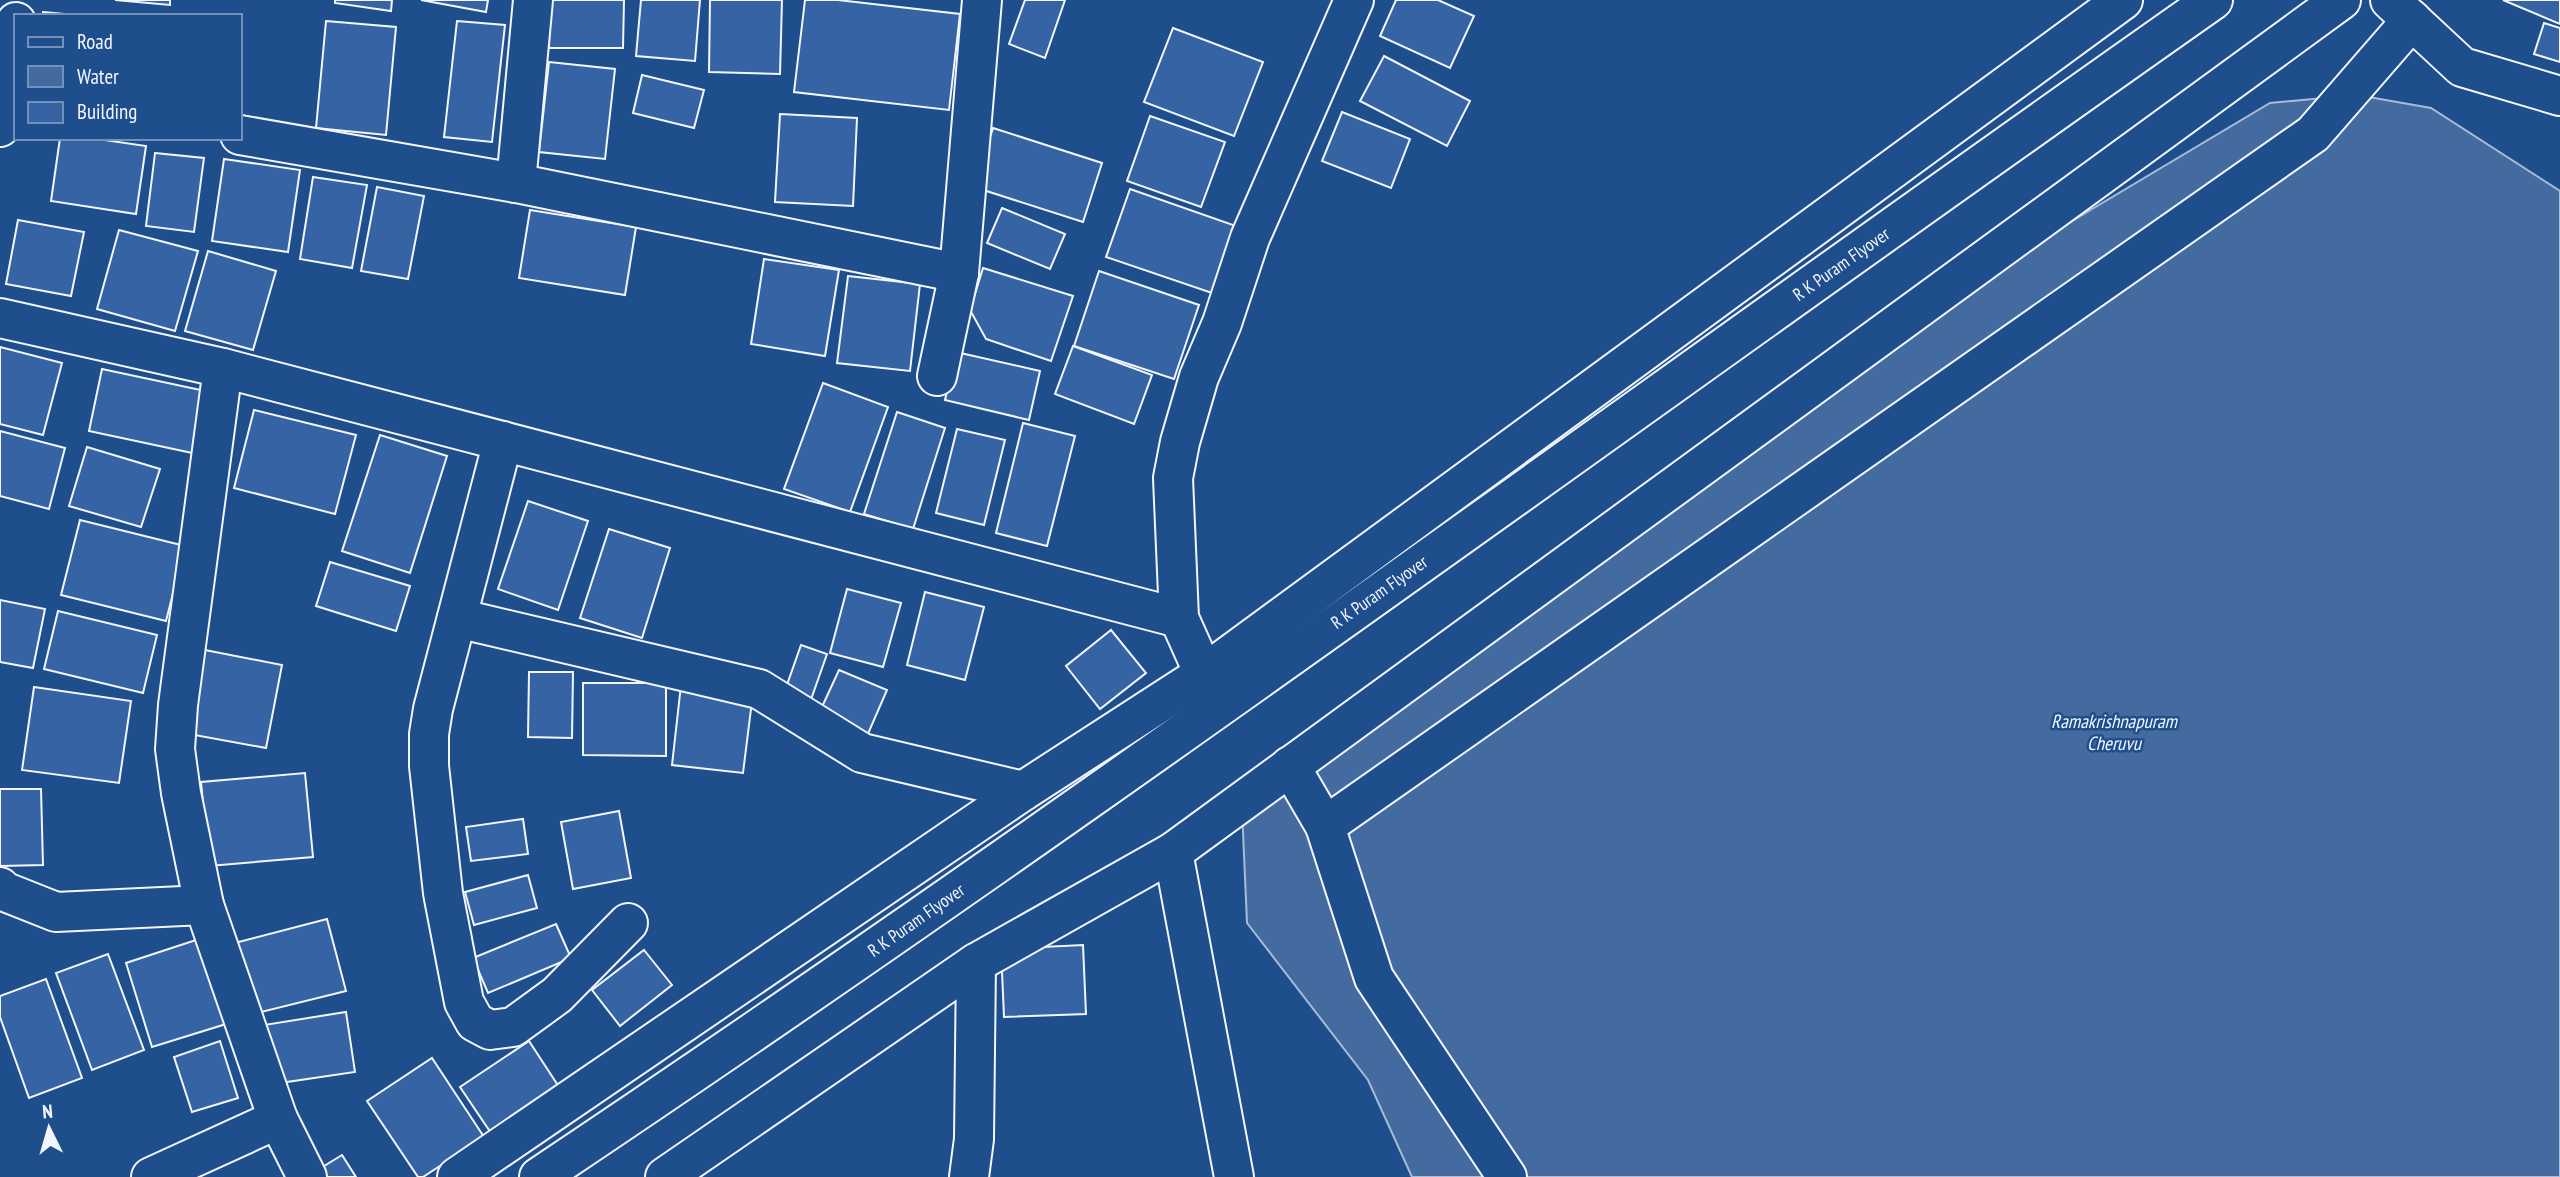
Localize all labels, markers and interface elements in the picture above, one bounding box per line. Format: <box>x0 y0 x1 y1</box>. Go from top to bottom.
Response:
legend <box>14 14 242 140</box>
text: Road <box>77 28 113 55</box>
text: Water <box>77 63 119 90</box>
text: Building <box>77 98 137 125</box>
street label: R K Puram Flyover <box>1788 222 1894 306</box>
street label: R K Puram Flyover <box>1326 550 1432 634</box>
water label: Ramakrishnapuram Cheruvu <box>2051 709 2179 755</box>
street label: R K Puram Flyover <box>863 878 969 962</box>
north arrow <box>14 1093 84 1163</box>
text: N <box>41 1099 54 1123</box>

